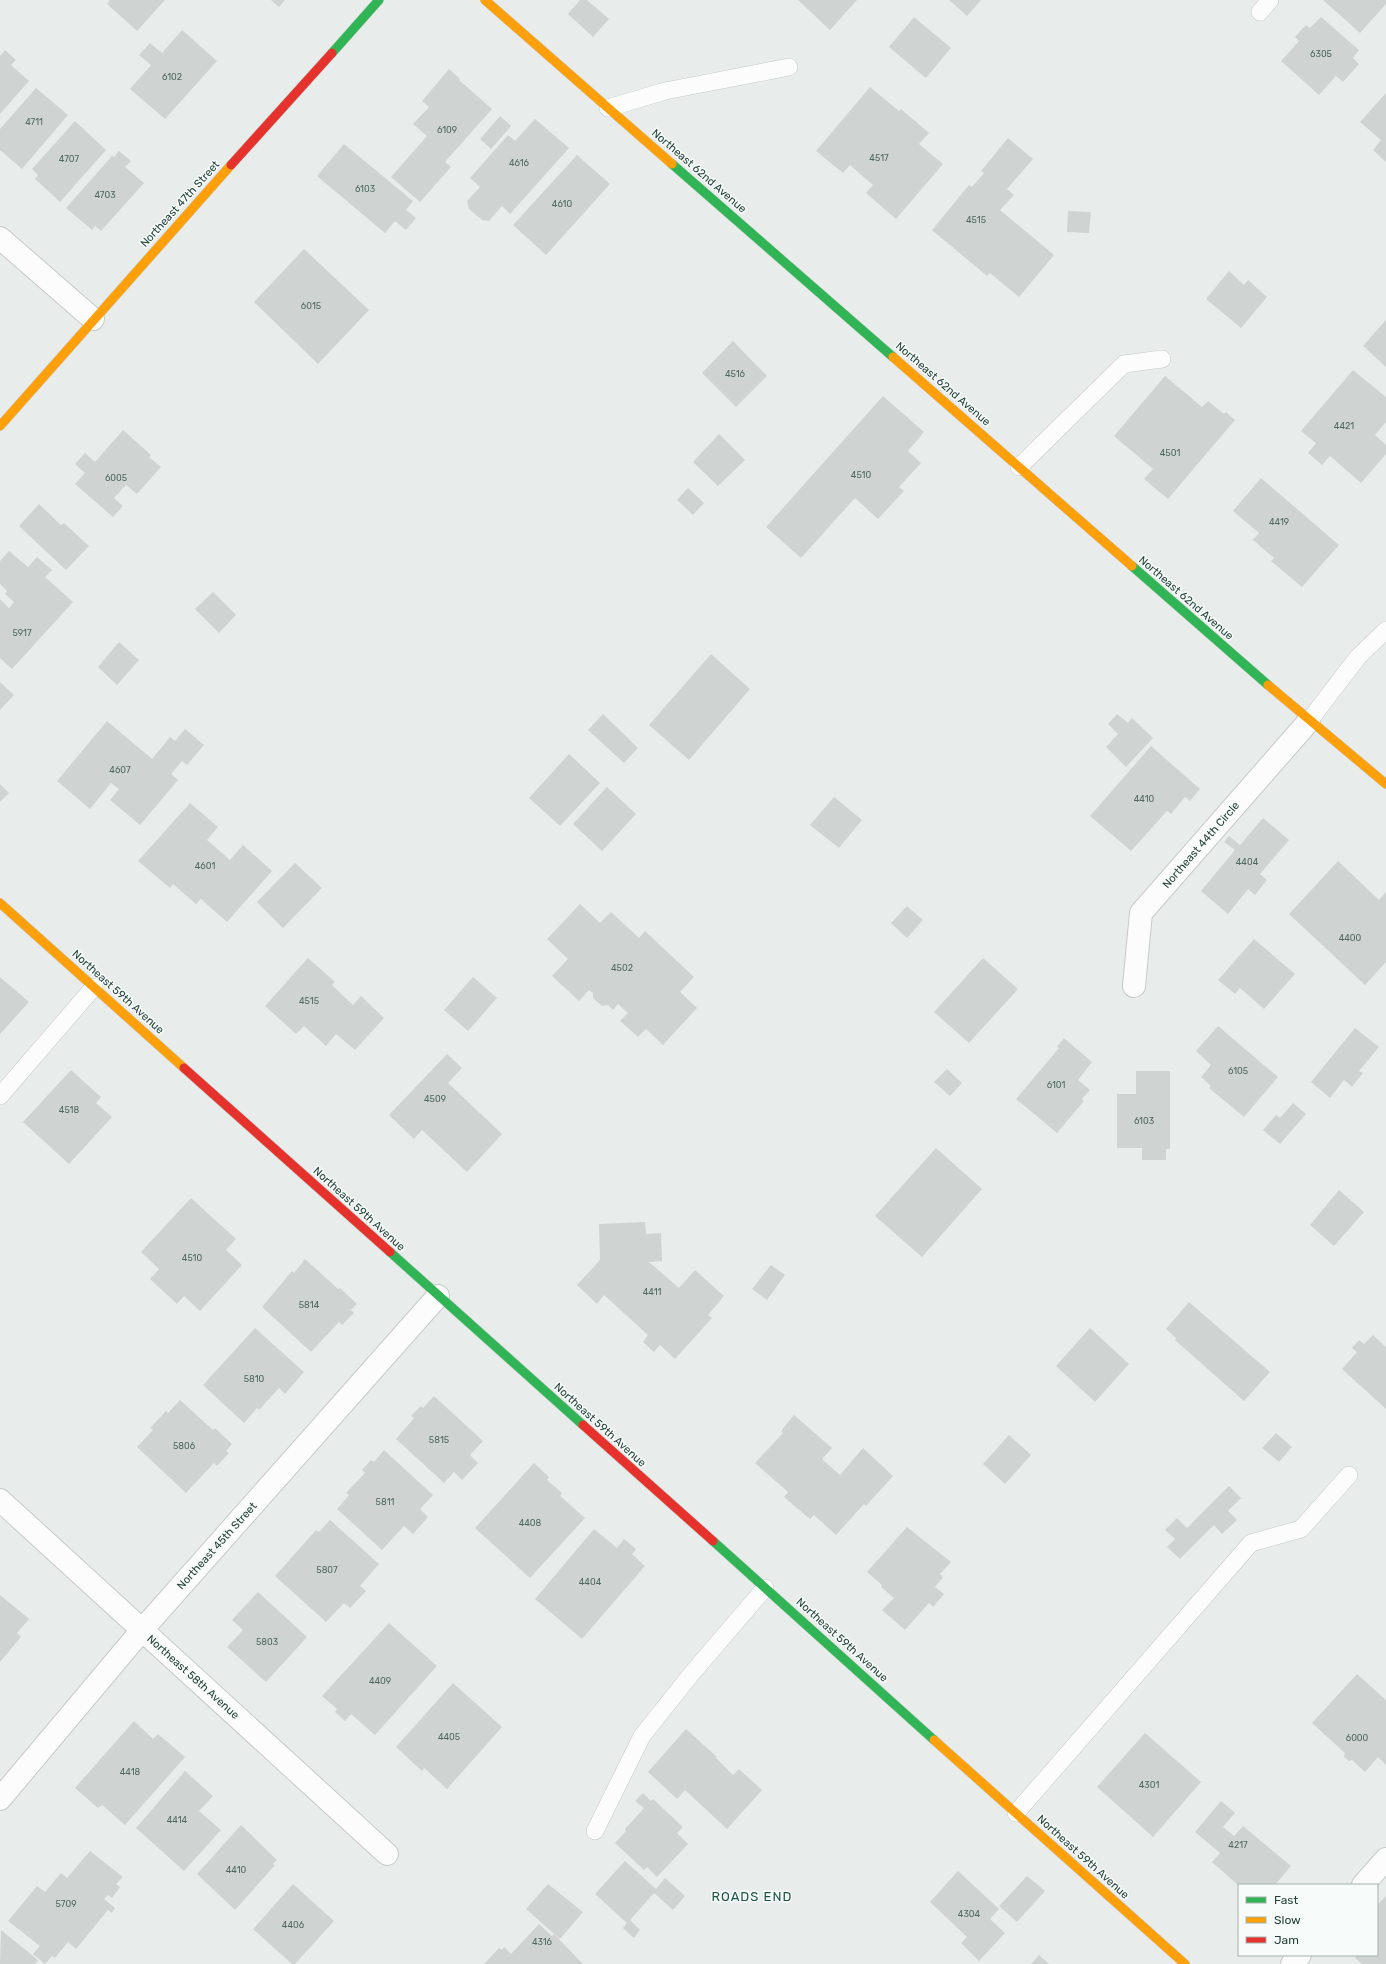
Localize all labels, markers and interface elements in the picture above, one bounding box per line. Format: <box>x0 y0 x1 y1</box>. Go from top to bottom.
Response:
house number: 6305 <box>1310 49 1332 59</box>
house number: 6102 <box>162 72 182 82</box>
house number: 4711 <box>25 117 43 127</box>
house number: 6109 <box>437 125 457 135</box>
street label: Northeast 62nd Avenue <box>649 126 749 216</box>
house number: 4517 <box>869 153 889 163</box>
house number: 4707 <box>59 154 80 164</box>
street label: Northeast 47th Street <box>138 158 223 250</box>
house number: 4616 <box>509 158 530 168</box>
house number: 6103 <box>355 184 375 194</box>
house number: 4703 <box>94 190 116 200</box>
house number: 4610 <box>552 199 572 209</box>
house number: 4515 <box>966 215 986 225</box>
house number: 6015 <box>301 301 321 311</box>
street label: Northeast 62nd Avenue <box>893 339 993 429</box>
house number: 4516 <box>725 369 746 379</box>
house number: 4421 <box>1334 421 1354 431</box>
house number: 4501 <box>1160 448 1180 458</box>
house number: 4510 <box>851 470 871 480</box>
house number: 6005 <box>105 473 127 483</box>
house number: 4419 <box>1269 517 1289 527</box>
street label: Northeast 62nd Avenue <box>1136 553 1236 643</box>
house number: 5917 <box>12 628 32 638</box>
house number: 4607 <box>109 765 131 775</box>
house number: 4410 <box>1134 794 1155 804</box>
street label: Northeast 44th Circle <box>1160 799 1242 891</box>
house number: 4404 <box>1236 857 1259 867</box>
house number: 4601 <box>195 861 215 871</box>
house number: 4400 <box>1339 933 1362 943</box>
street label: Northeast 59th Avenue <box>69 947 167 1037</box>
house number: 4502 <box>611 963 633 973</box>
house number: 4515 <box>299 996 319 1006</box>
house number: 6105 <box>1228 1066 1248 1076</box>
house number: 6101 <box>1047 1080 1065 1090</box>
house number: 4509 <box>424 1094 446 1104</box>
house number: 4518 <box>59 1105 79 1115</box>
house number: 6103 <box>1134 1116 1154 1126</box>
street label: Northeast 59th Avenue <box>310 1164 408 1254</box>
house number: 4510 <box>182 1253 202 1263</box>
house number: 4411 <box>643 1287 661 1297</box>
house number: 5814 <box>299 1300 320 1310</box>
house number: 5810 <box>244 1374 265 1384</box>
street label: Northeast 59th Avenue <box>551 1380 649 1470</box>
house number: 5815 <box>429 1435 449 1445</box>
house number: 5806 <box>173 1441 196 1451</box>
house number: 5811 <box>376 1497 395 1507</box>
street label: Northeast 45th Street <box>174 1499 260 1592</box>
house number: 4408 <box>519 1518 542 1528</box>
house number: 5807 <box>316 1565 338 1575</box>
house number: 4404 <box>579 1577 602 1587</box>
street label: Northeast 59th Avenue <box>793 1595 891 1685</box>
street label: Northeast 58th Avenue <box>144 1632 242 1722</box>
house number: 5803 <box>256 1637 278 1647</box>
house number: 4409 <box>369 1676 391 1686</box>
house number: 4405 <box>438 1732 460 1742</box>
house number: 6000 <box>1346 1733 1369 1743</box>
house number: 4418 <box>120 1767 141 1777</box>
house number: 4301 <box>1139 1780 1159 1790</box>
street label: Northeast 59th Avenue <box>1034 1812 1132 1902</box>
house number: 4414 <box>167 1815 188 1825</box>
house number: 4217 <box>1228 1840 1248 1850</box>
house number: 4410 <box>226 1865 247 1875</box>
legend <box>1238 1884 1378 1956</box>
district label: ROADS END <box>712 1889 792 1904</box>
text: Fast <box>1274 1893 1298 1907</box>
house number: 5709 <box>55 1899 77 1909</box>
house number: 4304 <box>958 1909 981 1919</box>
text: Slow <box>1274 1913 1301 1927</box>
house number: 4406 <box>282 1920 305 1930</box>
text: Jam <box>1274 1933 1299 1947</box>
house number: 4316 <box>532 1937 553 1947</box>

